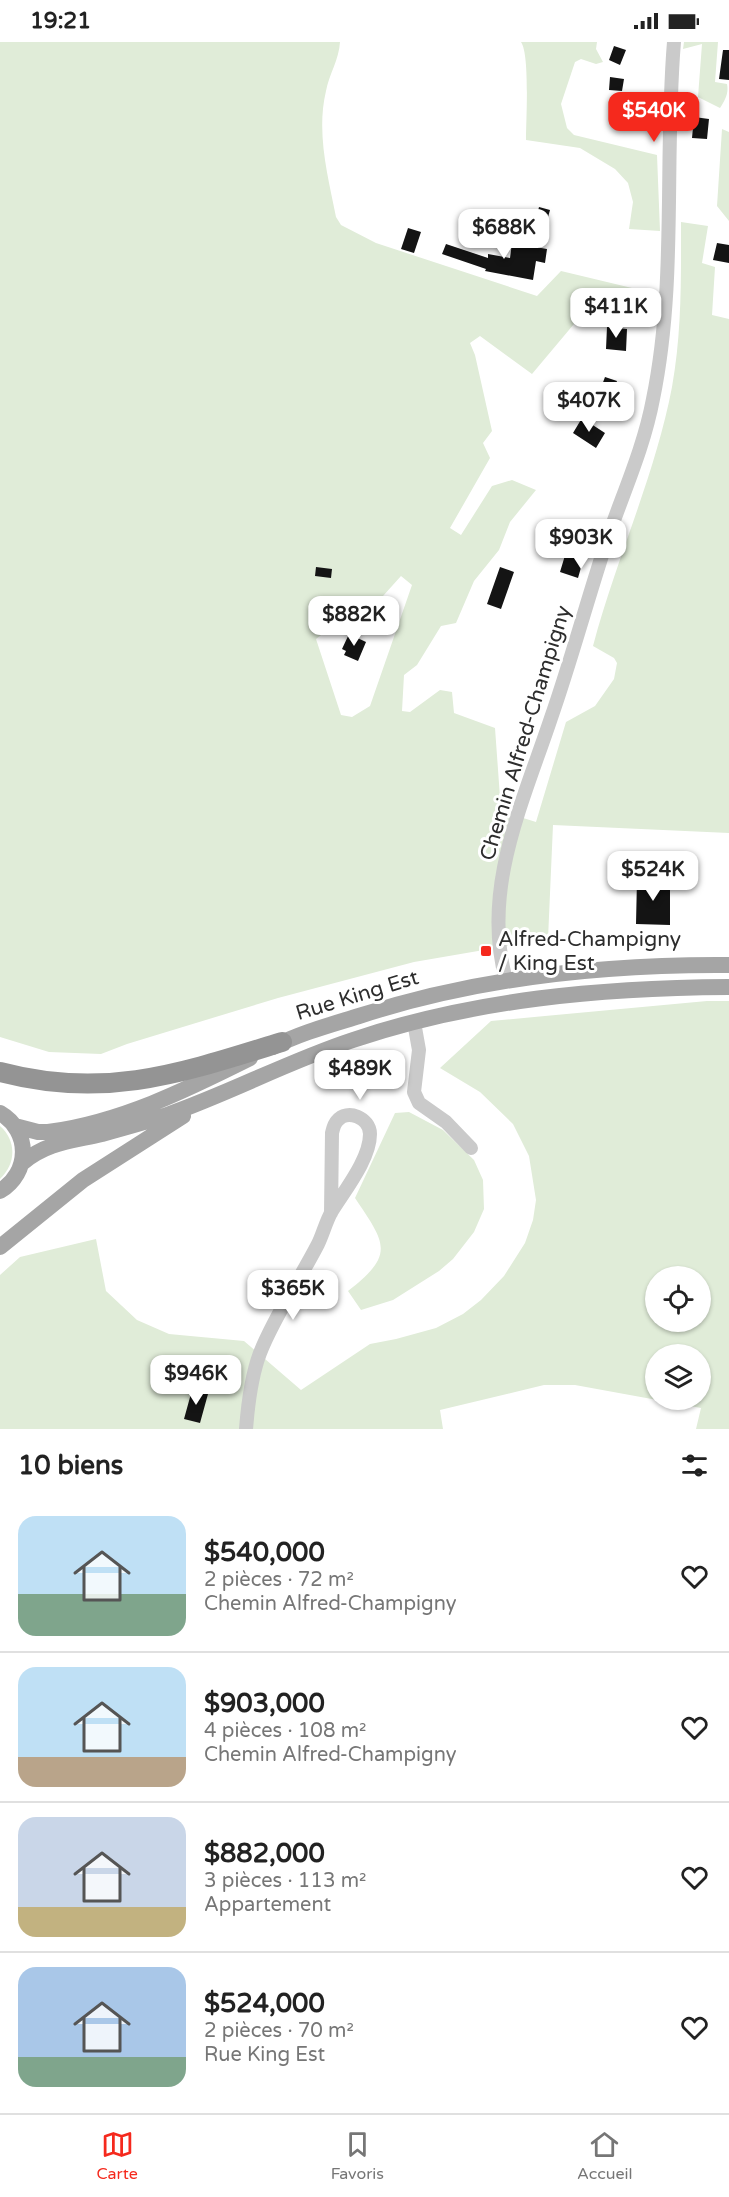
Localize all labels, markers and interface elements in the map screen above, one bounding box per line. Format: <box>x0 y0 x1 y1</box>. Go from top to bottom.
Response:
text: 19:21 <box>30 8 91 34</box>
pin: $540K <box>612 92 696 143</box>
text: $540K <box>622 99 686 123</box>
pin: $688K <box>462 209 546 260</box>
text: $688K <box>472 216 536 240</box>
pin: $411K <box>574 288 658 339</box>
text: $411K <box>584 295 648 319</box>
pin: $407K <box>547 382 631 433</box>
text: $407K <box>557 389 621 413</box>
pin: $903K <box>539 519 623 570</box>
text: $903K <box>549 526 613 550</box>
pin: $882K <box>312 596 396 647</box>
text: $882K <box>322 603 386 627</box>
street label: Chemin Alfred-Champigny <box>475 603 576 864</box>
pin: $524K <box>611 851 695 902</box>
text: $524K <box>621 858 685 882</box>
place label: Alfred-Champigny / King Est <box>498 927 681 976</box>
marker: Alfred-Champigny / King Est <box>479 944 493 958</box>
street label: Rue King Est <box>293 965 422 1026</box>
pin: $489K <box>318 1050 402 1101</box>
text: $489K <box>328 1057 392 1081</box>
map controls <box>645 1266 711 1410</box>
button: locate <box>645 1266 711 1332</box>
pin: $365K <box>251 1270 335 1321</box>
text: $365K <box>261 1277 325 1301</box>
button: layers <box>645 1344 711 1410</box>
pin: $946K <box>154 1355 238 1406</box>
text: $946K <box>164 1362 228 1386</box>
icon: filters <box>678 1449 711 1482</box>
text: 10 biens <box>18 1450 123 1481</box>
text: $540,000 <box>204 1537 325 1568</box>
icon: home <box>66 1540 138 1612</box>
icon: heart <box>678 1560 711 1593</box>
text: 2 pièces · 72 m² <box>204 1568 354 1592</box>
text: Chemin Alfred-Champigny <box>204 1592 456 1616</box>
text: $903,000 <box>204 1688 325 1719</box>
icon: home <box>66 1691 138 1763</box>
icon: heart <box>678 1711 711 1744</box>
text: 4 pièces · 108 m² <box>204 1719 366 1743</box>
text: Chemin Alfred-Champigny <box>204 1743 456 1767</box>
text: $882,000 <box>204 1838 325 1869</box>
icon: home <box>66 1841 138 1913</box>
icon: heart <box>678 1861 711 1894</box>
text: 3 pièces · 113 m² <box>204 1869 366 1893</box>
text: Appartement <box>204 1893 331 1917</box>
text: $524,000 <box>204 1988 325 2019</box>
icon: home <box>66 1991 138 2063</box>
icon: heart <box>678 2011 711 2044</box>
text: 2 pièces · 70 m² <box>204 2019 354 2043</box>
text: Rue King Est <box>204 2043 325 2067</box>
tab: Carte <box>96 2128 138 2184</box>
tab: Favoris <box>331 2128 384 2184</box>
tab: Accueil <box>577 2128 632 2184</box>

